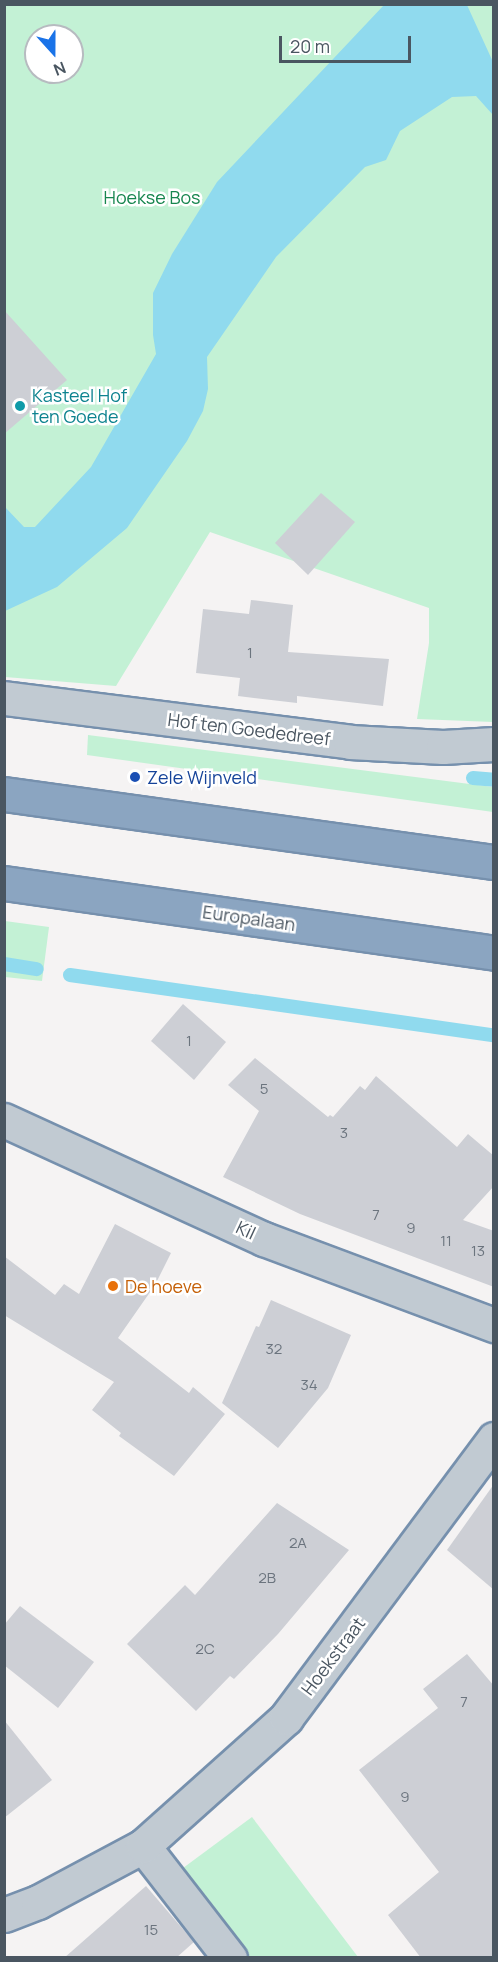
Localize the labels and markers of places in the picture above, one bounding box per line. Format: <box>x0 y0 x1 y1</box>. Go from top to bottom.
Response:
place label: Kasteel Hof ten Goede <box>32 385 127 428</box>
marker: Kasteel Hof ten Goede <box>13 399 27 413</box>
place label: Zele Wijnveld <box>147 766 257 788</box>
marker: Zele Wijnveld <box>128 770 142 784</box>
place label: De hoeve <box>125 1275 202 1297</box>
marker: De hoeve <box>106 1279 120 1293</box>

